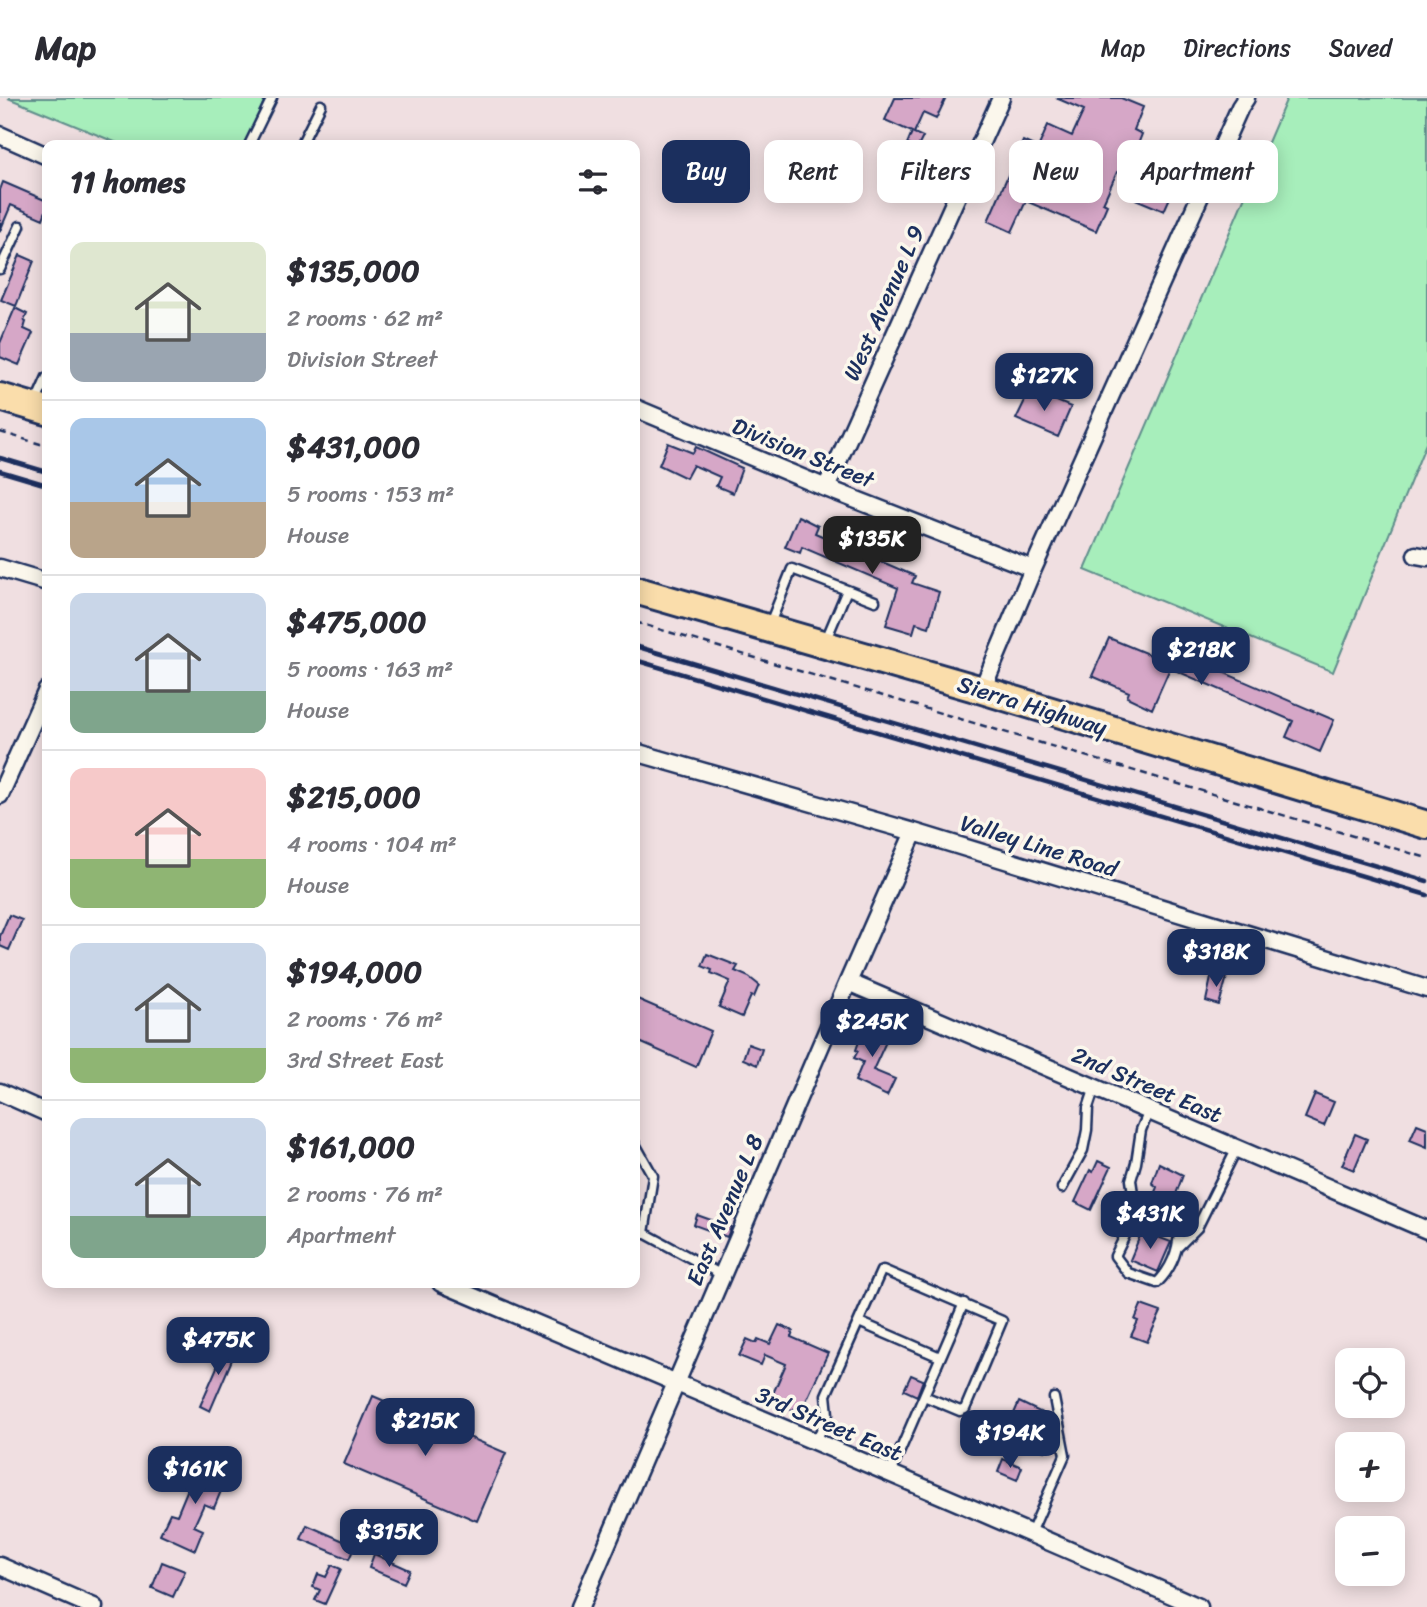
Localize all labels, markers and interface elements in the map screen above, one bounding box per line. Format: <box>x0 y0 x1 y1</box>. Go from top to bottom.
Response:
text: Map <box>35 19 96 77</box>
text: Map <box>1101 27 1145 69</box>
text: Directions <box>1183 27 1291 69</box>
text: Saved <box>1329 27 1392 69</box>
chip: Buy <box>662 140 750 203</box>
chip: Rent <box>764 140 863 203</box>
chip: Filters <box>877 140 995 203</box>
chip: New <box>1009 140 1103 203</box>
chip: Apartment <box>1117 140 1278 203</box>
text: 11 homes <box>70 155 185 209</box>
icon: filters <box>574 163 612 201</box>
street label: West Avenue L 9 <box>831 218 937 388</box>
text: $135,000 <box>287 244 420 298</box>
icon: home <box>126 270 210 354</box>
text: 2 rooms · 62 m² <box>287 298 443 339</box>
text: Division Street <box>287 339 437 380</box>
pin: $127K <box>995 354 1093 413</box>
text: $127K <box>1011 355 1077 396</box>
street label: Division Street <box>726 406 882 501</box>
text: $431,000 <box>287 420 420 474</box>
icon: home <box>126 446 210 530</box>
text: 5 rooms · 153 m² <box>287 474 454 515</box>
text: House <box>287 515 349 556</box>
pin: $135K <box>823 517 921 576</box>
text: $135K <box>839 518 905 559</box>
text: $475,000 <box>287 595 426 649</box>
icon: home <box>126 621 210 705</box>
pin: $218K <box>1152 628 1250 687</box>
text: $218K <box>1168 629 1234 670</box>
text: 5 rooms · 163 m² <box>287 649 453 690</box>
street label: Sierra Highway <box>952 664 1112 748</box>
text: House <box>287 690 349 731</box>
text: $215,000 <box>287 770 421 824</box>
icon: home <box>126 796 210 880</box>
street label: Valley Line Road <box>955 803 1125 890</box>
text: 4 rooms · 104 m² <box>287 824 457 865</box>
text: House <box>287 865 349 906</box>
pin: $318K <box>1167 930 1265 989</box>
text: $318K <box>1183 931 1249 972</box>
text: $194,000 <box>287 945 422 999</box>
icon: home <box>126 971 210 1055</box>
text: 2 rooms · 76 m² <box>287 999 443 1040</box>
pin: $245K <box>823 1000 921 1059</box>
text: $245K <box>836 1001 908 1042</box>
street label: 2nd Street East <box>1065 1035 1229 1135</box>
text: 3rd Street East <box>287 1040 444 1081</box>
text: $161,000 <box>287 1120 415 1174</box>
street label: East Avenue L 8 <box>675 1128 775 1292</box>
icon: home <box>126 1146 210 1230</box>
text: 2 rooms · 76 m² <box>287 1174 443 1215</box>
pin: $431K <box>1101 1192 1199 1251</box>
text: $431K <box>1117 1193 1183 1234</box>
text: Apartment <box>287 1215 396 1256</box>
pin: $475K <box>169 1318 267 1377</box>
text: $475K <box>182 1319 254 1360</box>
map controls <box>1335 1348 1405 1586</box>
button: locate <box>1335 1348 1405 1418</box>
street label: 3rd Street East <box>749 1374 909 1474</box>
pin: $215K <box>376 1398 474 1458</box>
text: $215K <box>392 1400 458 1441</box>
pin: $194K <box>961 1410 1059 1470</box>
text: $194K <box>976 1412 1044 1453</box>
button: + <box>1335 1432 1405 1502</box>
pin: $161K <box>146 1446 244 1506</box>
text: $161K <box>164 1448 226 1489</box>
pin: $315K <box>340 1510 438 1569</box>
text: $315K <box>356 1511 422 1552</box>
button: − <box>1335 1516 1405 1586</box>

